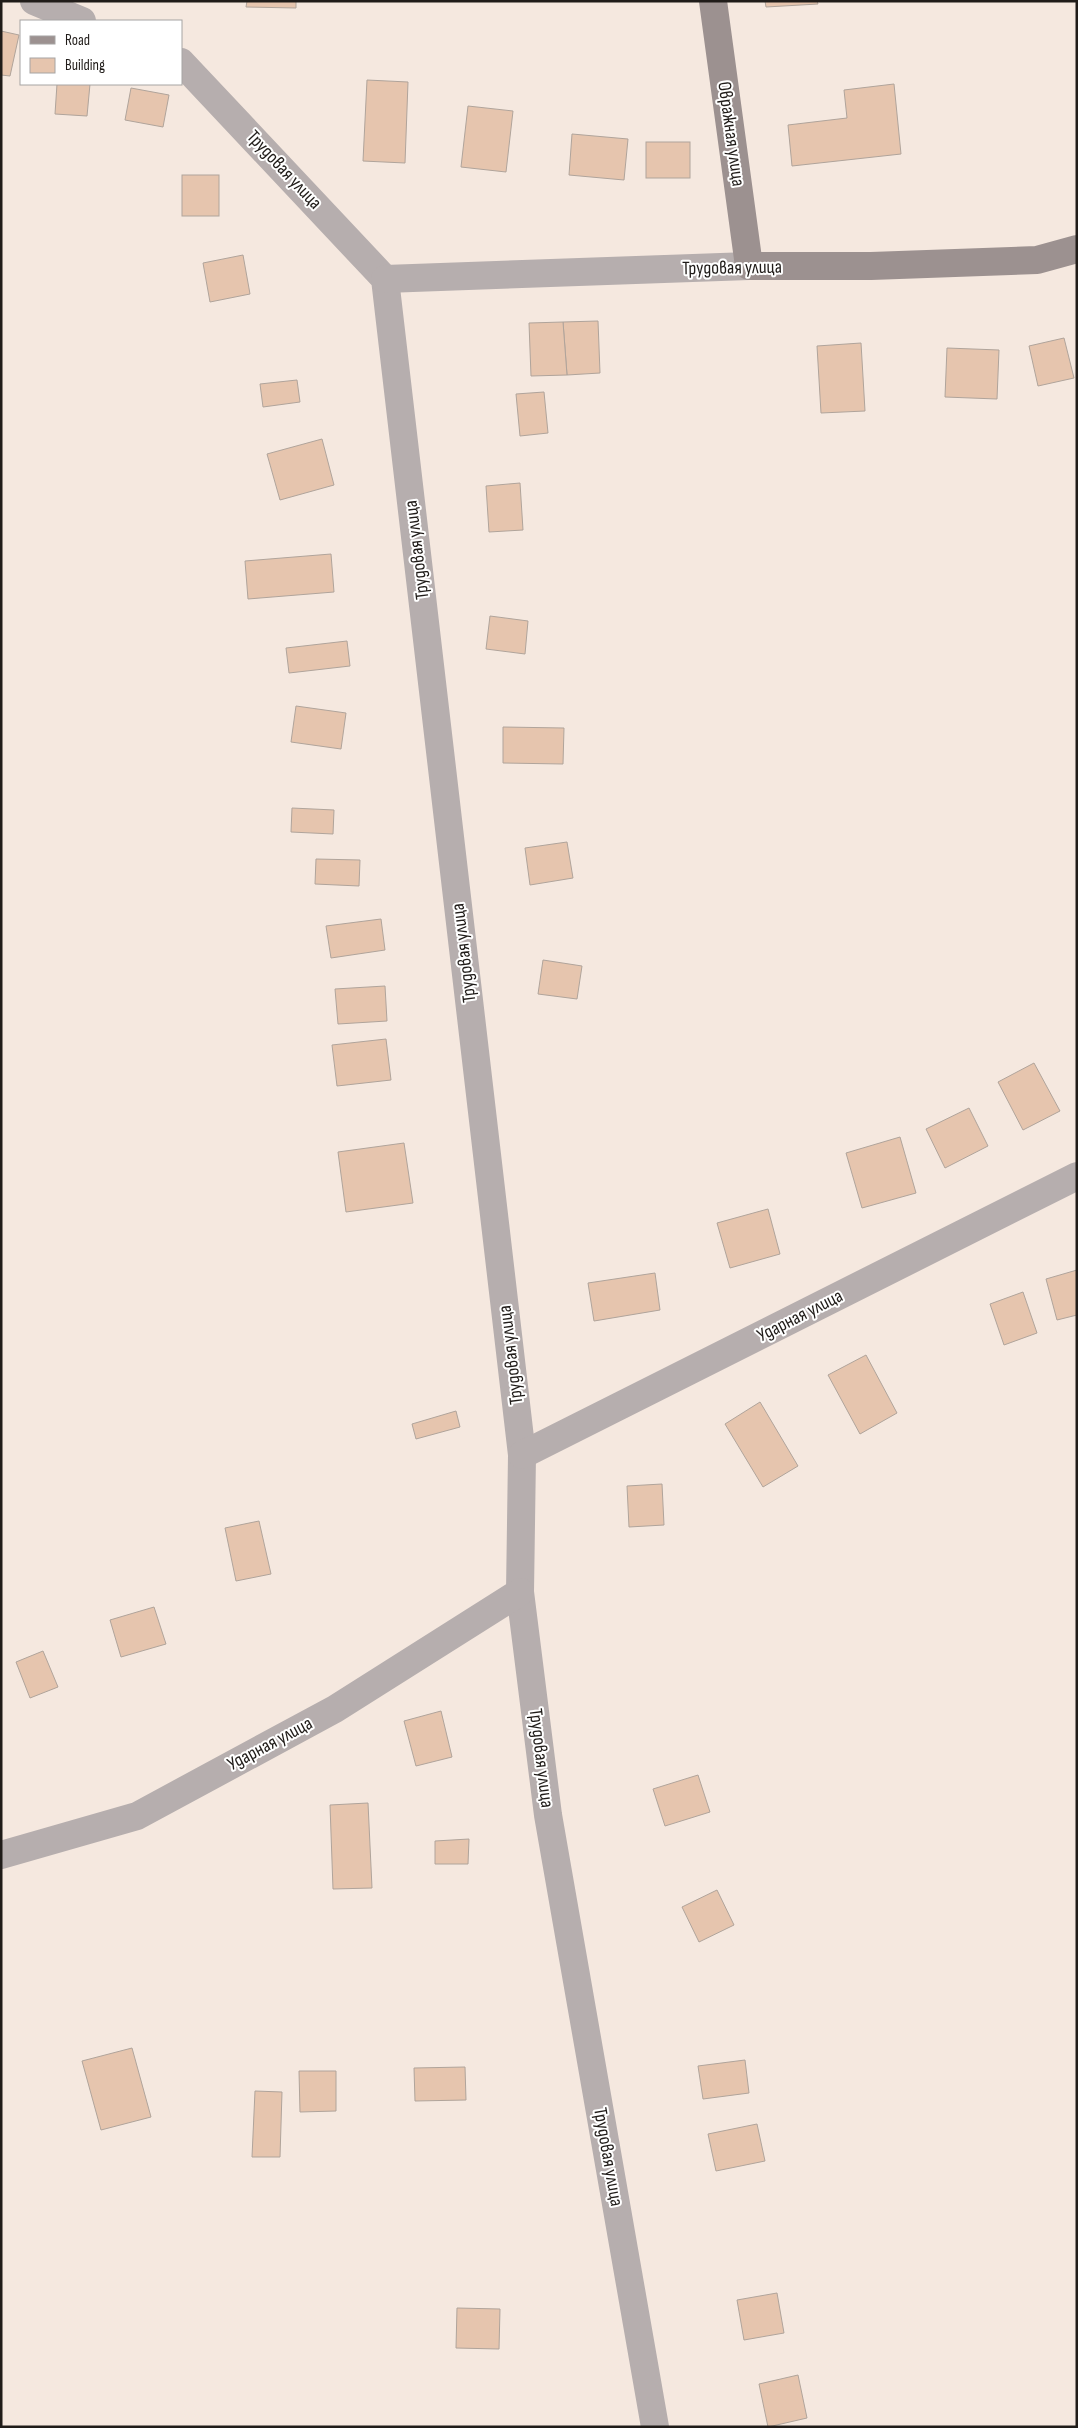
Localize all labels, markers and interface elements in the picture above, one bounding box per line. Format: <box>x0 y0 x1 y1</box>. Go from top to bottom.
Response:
legend <box>20 20 182 85</box>
text: Road <box>65 31 90 50</box>
text: Building <box>65 56 105 75</box>
street label: Овражная улица <box>712 80 750 188</box>
street label: Трудовая улица <box>242 126 326 214</box>
street label: Трудовая улица <box>682 256 782 280</box>
street label: Трудовая улица <box>400 499 434 601</box>
street label: Трудовая улица <box>447 902 481 1004</box>
street label: Ударная улица <box>753 1285 847 1347</box>
street label: Трудовая улица <box>494 1304 528 1406</box>
street label: Трудовая улица <box>524 1707 558 1809</box>
street label: Ударная улица <box>224 1712 316 1776</box>
street label: Трудовая улица <box>588 2106 628 2208</box>

